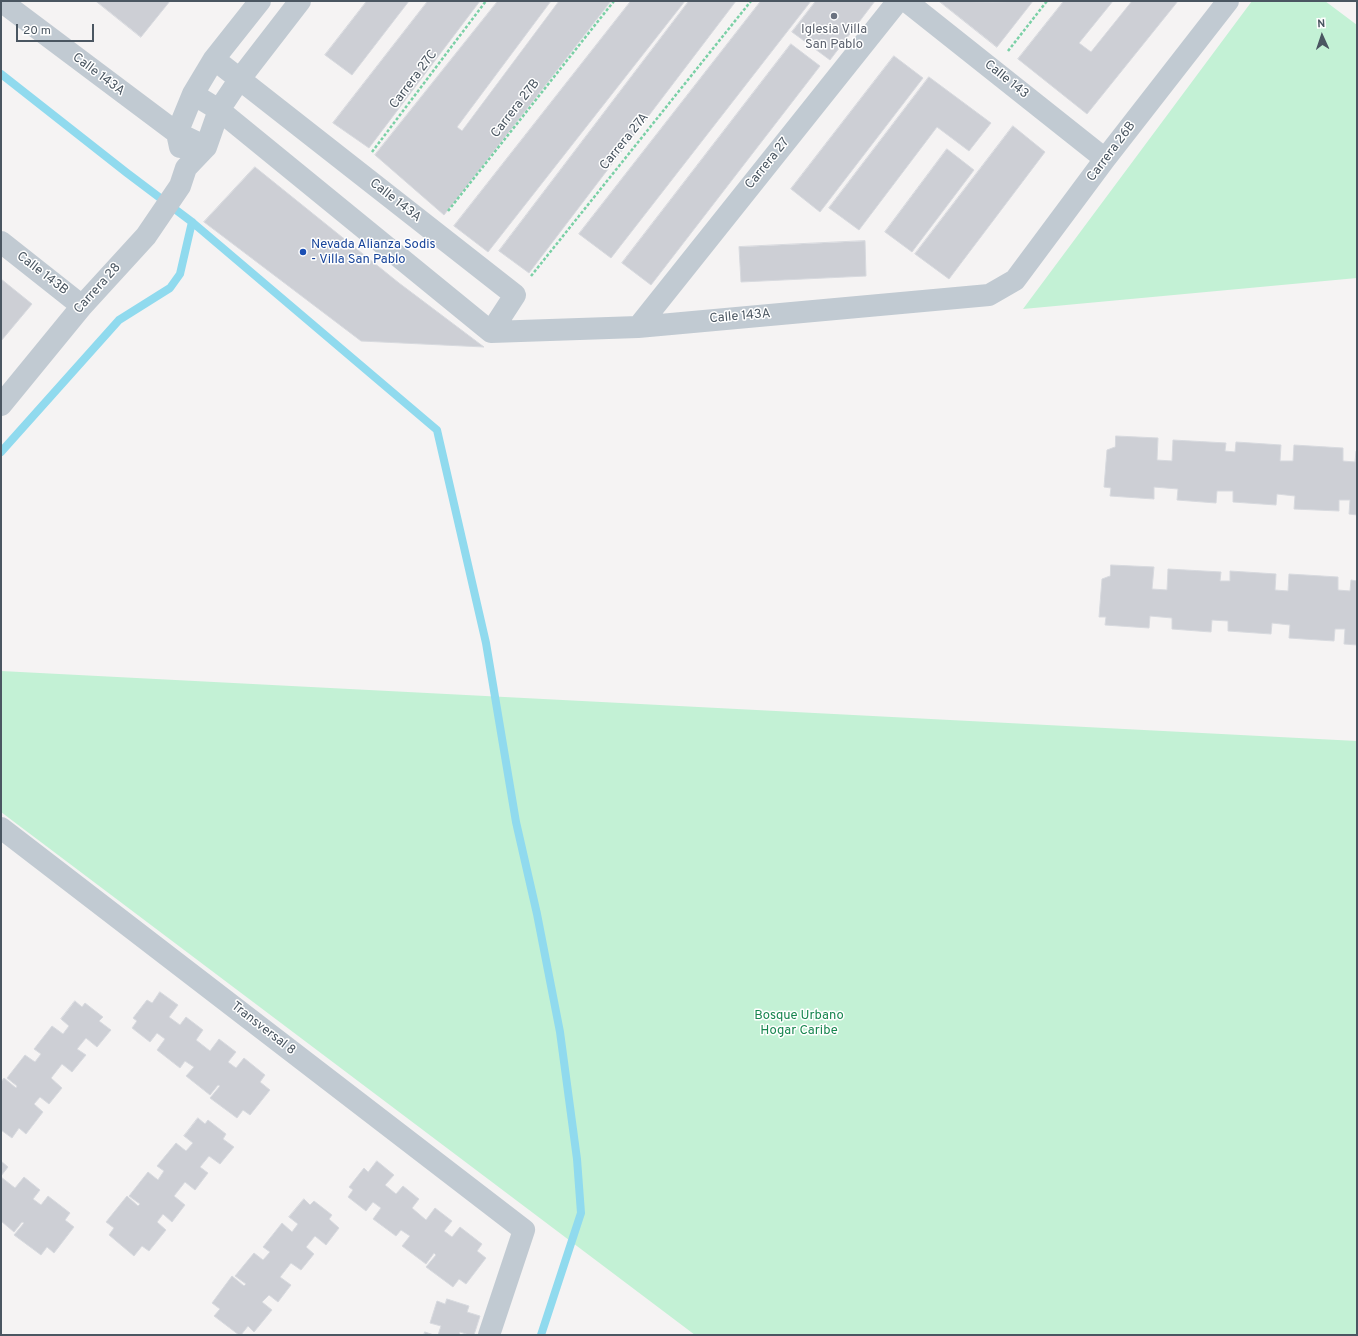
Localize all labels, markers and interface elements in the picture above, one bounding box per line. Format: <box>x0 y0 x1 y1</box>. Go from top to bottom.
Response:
marker: Iglesia Villa San Pablo <box>829 11 839 21</box>
scale bar <box>18 16 96 42</box>
north arrow <box>1302 16 1342 56</box>
text: N <box>1317 17 1326 31</box>
place label: Iglesia Villa San Pablo <box>801 22 867 53</box>
text: 20 m <box>23 23 51 39</box>
street label: Carrera 27C <box>387 48 441 112</box>
street label: Calle 143A <box>69 50 127 100</box>
street label: Calle 143 <box>981 57 1031 103</box>
street label: Carrera 27B <box>488 77 544 141</box>
street label: Carrera 27A <box>597 110 653 174</box>
street label: Carrera 26B <box>1084 119 1140 185</box>
street label: Carrera 27 <box>743 135 793 193</box>
street label: Calle 143A <box>366 176 424 226</box>
place label: Nevada Alianza Sodis - Villa San Pablo <box>311 237 436 268</box>
marker: Nevada Alianza Sodis - Villa San Pablo <box>298 247 308 257</box>
street label: Calle 143B <box>13 249 71 299</box>
street label: Carrera 28 <box>71 260 125 318</box>
street label: Calle 143A <box>709 307 771 327</box>
street label: Transversal 8 <box>228 999 298 1059</box>
park label: Bosque Urbano Hogar Caribe <box>754 1008 844 1039</box>

